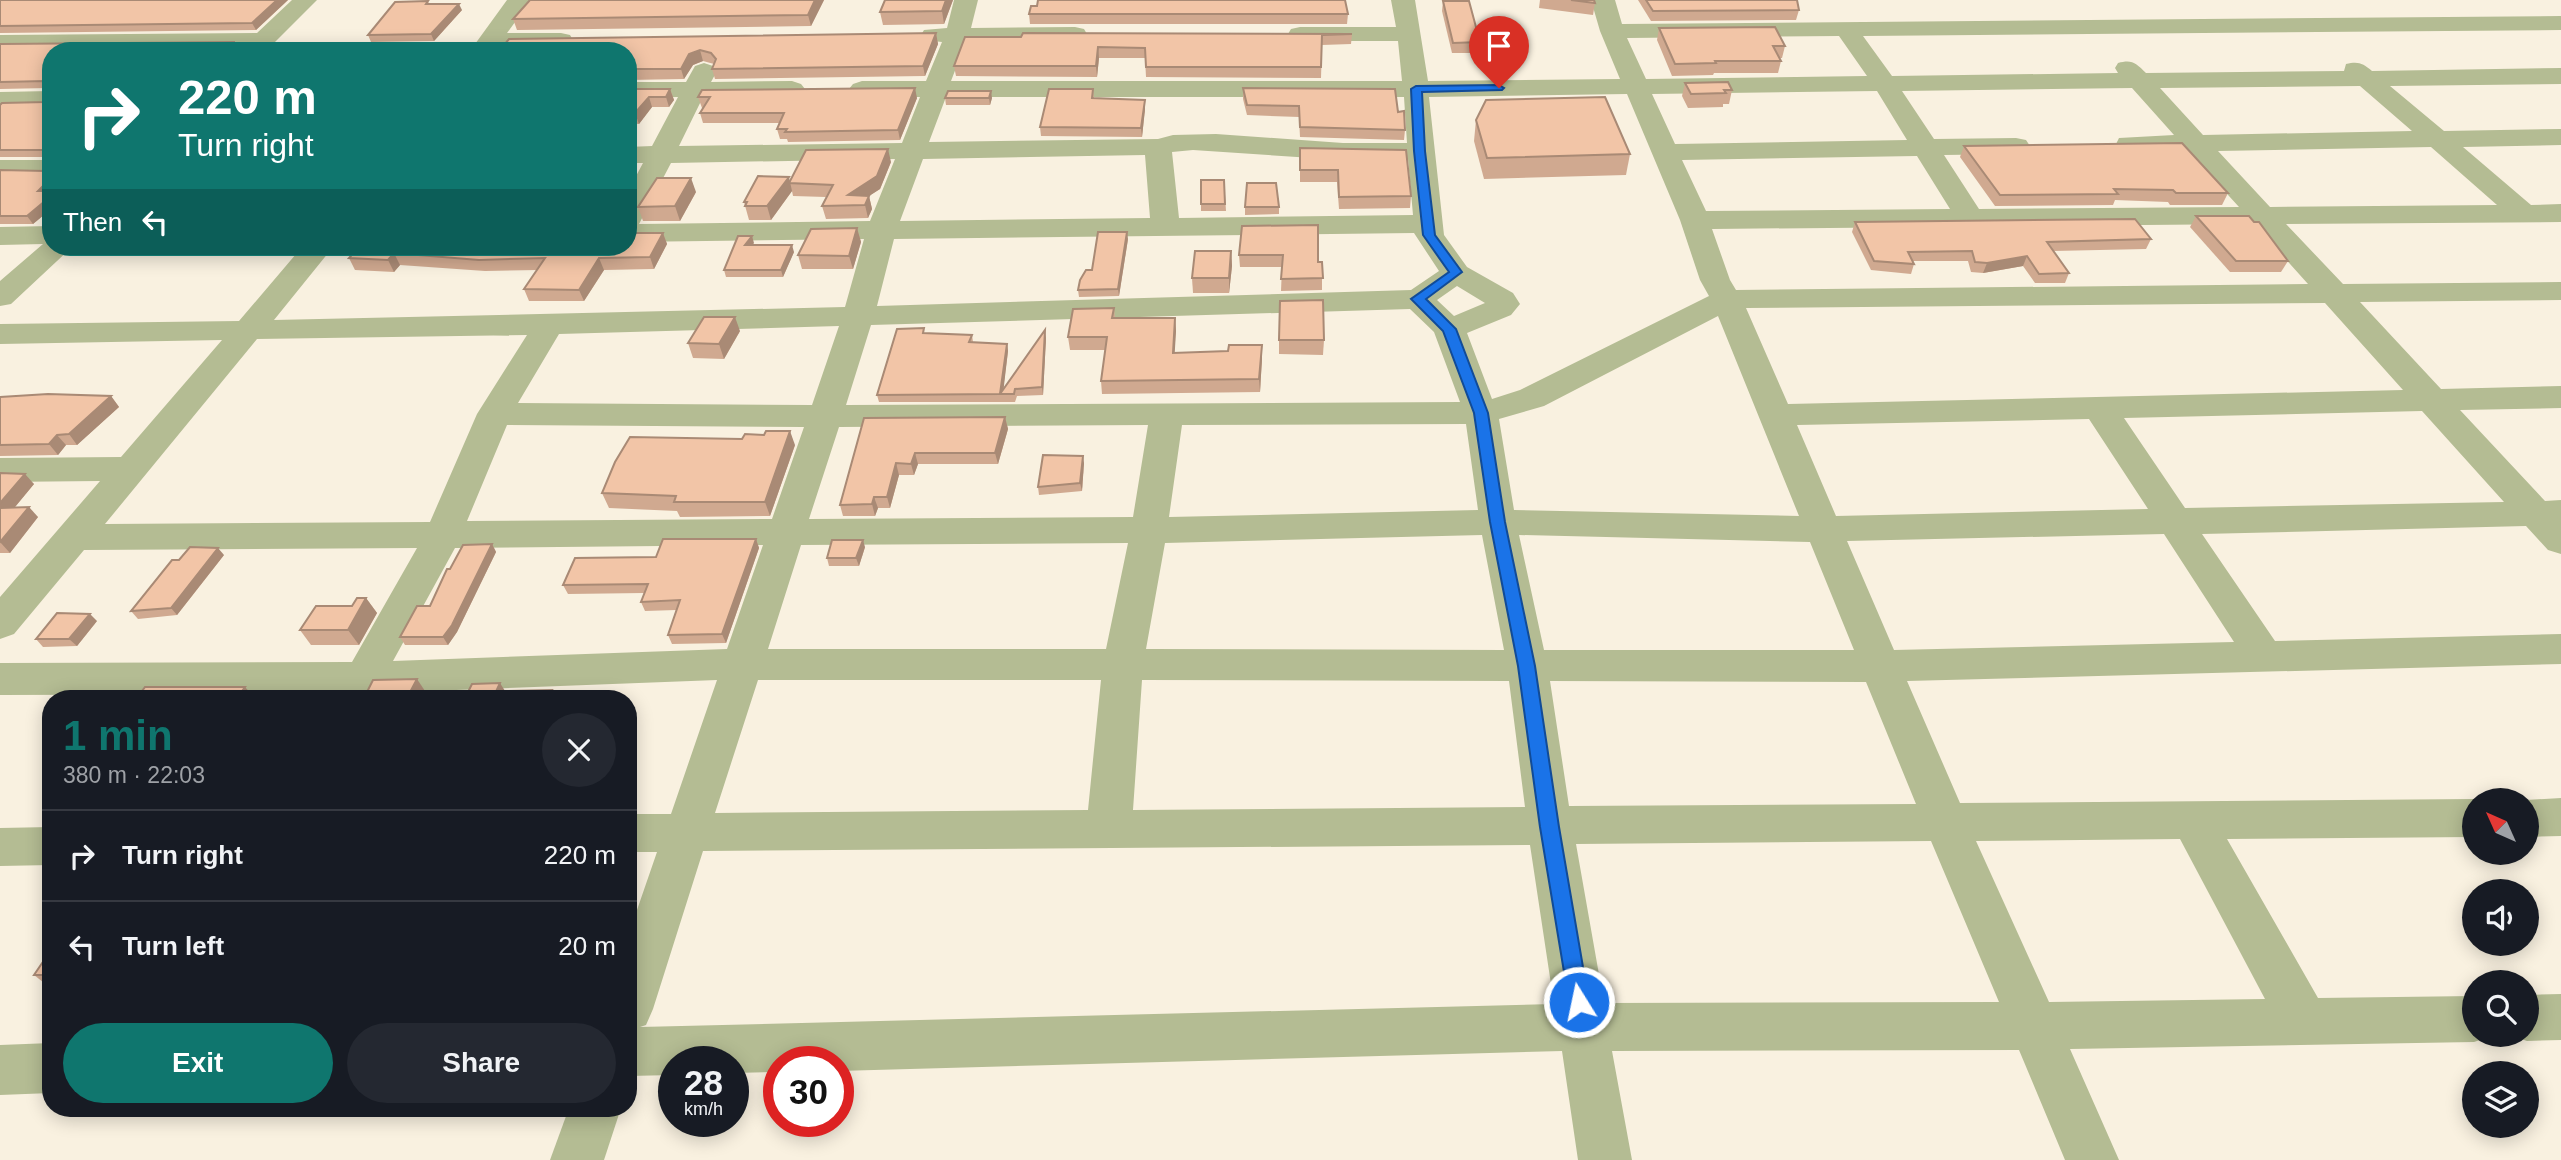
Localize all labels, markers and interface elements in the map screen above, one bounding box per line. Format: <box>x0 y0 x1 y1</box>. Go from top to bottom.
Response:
pin <box>1469 16 1529 88</box>
icon: arrive <box>1480 27 1518 65</box>
icon: right <box>63 70 154 161</box>
text: 220 m <box>178 70 317 124</box>
text: Turn right <box>178 127 314 163</box>
icon: left <box>136 203 174 241</box>
text: Then <box>63 207 122 237</box>
text: 1 min <box>63 712 173 759</box>
button: close <box>542 713 616 787</box>
text: 380 m · 22:03 <box>63 762 205 788</box>
north arrow <box>2462 788 2539 864</box>
map controls <box>2462 788 2539 1138</box>
icon: right <box>63 837 101 875</box>
text: Turn right <box>122 840 243 870</box>
text: 220 m <box>544 840 616 870</box>
button: sound <box>2462 879 2539 956</box>
icon: left <box>63 928 101 966</box>
text: Turn left <box>122 931 224 961</box>
text: 20 m <box>558 931 616 961</box>
position arrow <box>1542 965 1616 1039</box>
button: search <box>2462 970 2539 1047</box>
button: Exit <box>63 1023 333 1103</box>
button: Share <box>347 1023 616 1103</box>
speed limit sign: 30 <box>763 1046 854 1137</box>
button: layers <box>2462 1061 2539 1138</box>
text: 28 <box>684 1063 723 1102</box>
text: km/h <box>684 1099 723 1119</box>

